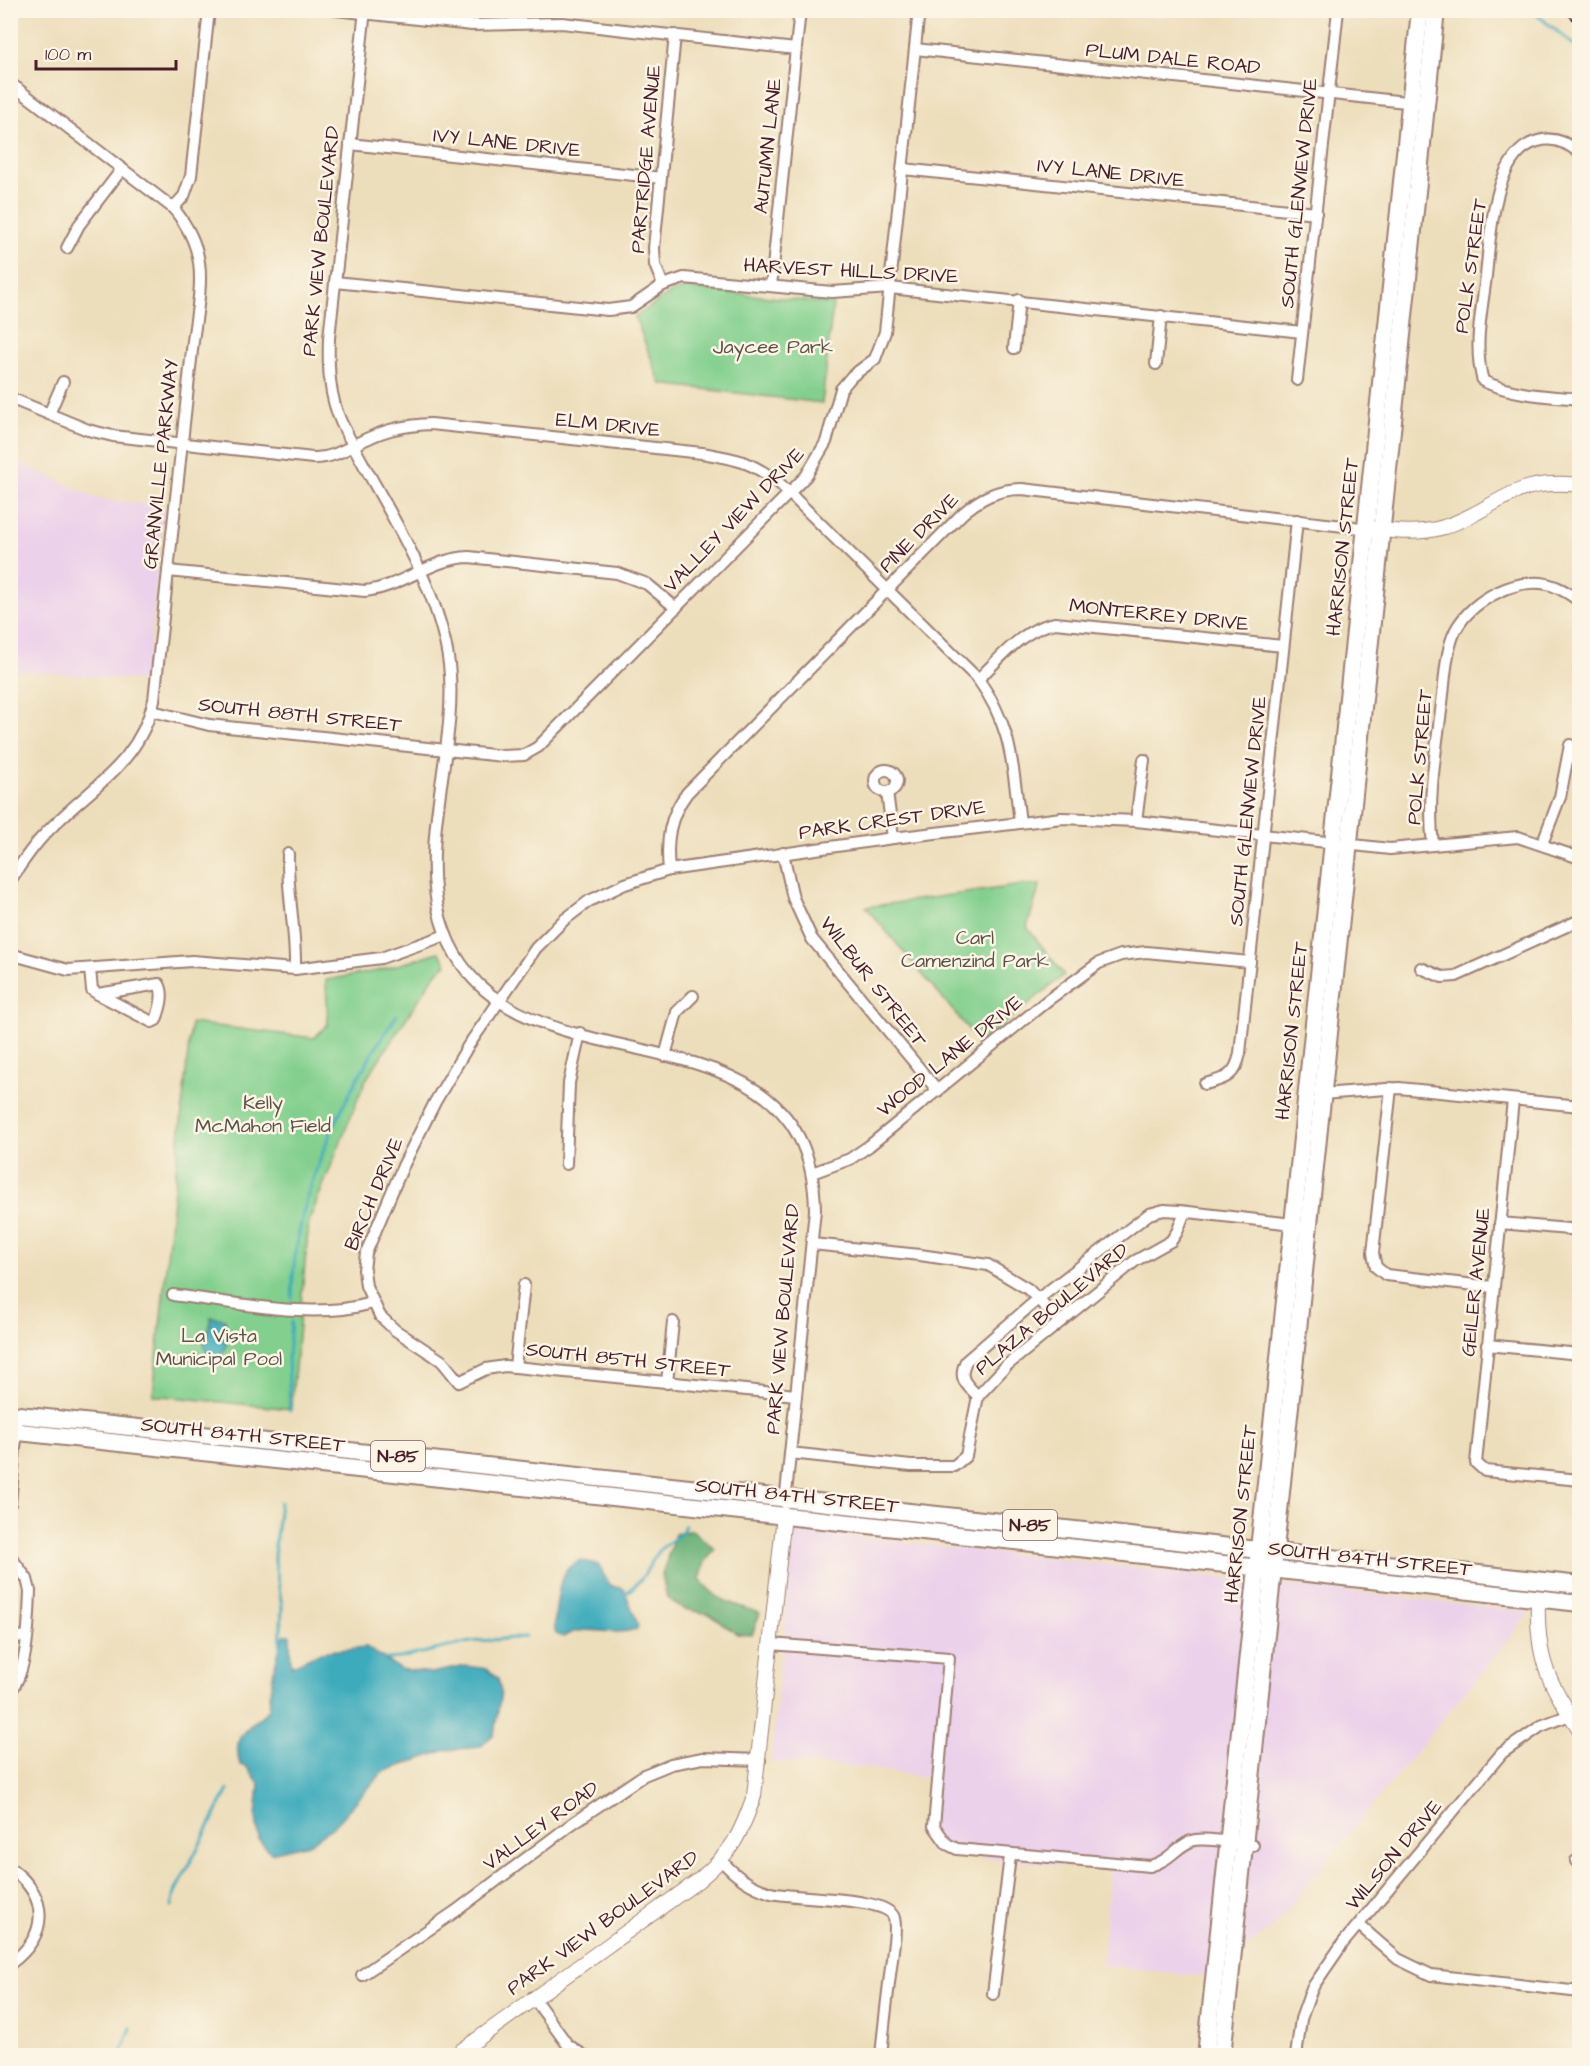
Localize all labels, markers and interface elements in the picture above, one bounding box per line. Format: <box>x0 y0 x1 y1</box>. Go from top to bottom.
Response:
scale bar <box>36 33 176 71</box>
street label: PLUM DALE ROAD <box>1084 36 1262 82</box>
text: 100 m <box>45 42 91 67</box>
street label: PARTRIDGE AVENUE <box>624 63 668 254</box>
street label: AUTUMN LANE <box>747 77 789 215</box>
street label: SOUTH GLENVIEW DRIVE <box>1273 77 1325 309</box>
street label: IVY LANE DRIVE <box>432 121 582 165</box>
street label: PARK VIEW BOULEVARD <box>295 125 347 357</box>
street label: IVY LANE DRIVE <box>1036 151 1186 195</box>
street label: POLK STREET <box>1448 196 1494 335</box>
street label: HARVEST HILLS DRIVE <box>743 251 959 291</box>
park label: Jaycee Park <box>713 333 833 362</box>
street label: GRANVILLE PARKWAY <box>136 357 186 570</box>
street label: ELM DRIVE <box>554 406 662 444</box>
street label: VALLEY VIEW DRIVE <box>657 441 811 599</box>
street label: HARRISON STREET <box>1320 456 1366 637</box>
street label: PINE DRIVE <box>873 487 965 579</box>
street label: MONTERREY DRIVE <box>1068 592 1250 638</box>
street label: POLK STREET <box>1400 688 1440 826</box>
street label: SOUTH 88TH STREET <box>197 690 404 740</box>
street label: SOUTH GLENVIEW DRIVE <box>1222 695 1274 927</box>
street label: PARK CREST DRIVE <box>797 793 987 847</box>
street label: WILBUR STREET <box>813 911 933 1054</box>
park label: Carl Camenzind Park <box>901 924 1049 975</box>
street label: HARRISON STREET <box>1269 940 1315 1121</box>
street label: WOOD LANE DRIVE <box>871 988 1029 1124</box>
park label: Kelly McMahon Field <box>195 1089 331 1140</box>
street label: BIRCH DRIVE <box>338 1133 410 1255</box>
street label: PARK VIEW BOULEVARD <box>759 1203 807 1435</box>
street label: GEILER AVENUE <box>1454 1206 1498 1358</box>
street label: PLAZA BOULEVARD <box>969 1236 1135 1382</box>
park label: La Vista Municipal Pool <box>156 1322 282 1373</box>
street label: SOUTH 85TH STREET <box>524 1335 732 1385</box>
street label: SOUTH 84TH STREET <box>140 1410 347 1460</box>
street label: HARRISON STREET <box>1218 1423 1264 1604</box>
road number: N-85 <box>371 1441 425 1471</box>
street label: SOUTH 84TH STREET <box>694 1471 901 1521</box>
road number: N-85 <box>1003 1510 1057 1540</box>
street label: SOUTH 84TH STREET <box>1267 1534 1474 1584</box>
street label: VALLEY ROAD <box>477 1774 605 1878</box>
street label: WILSON DRIVE <box>1339 1793 1449 1917</box>
street label: PARK VIEW BOULEVARD <box>501 1844 705 2002</box>

